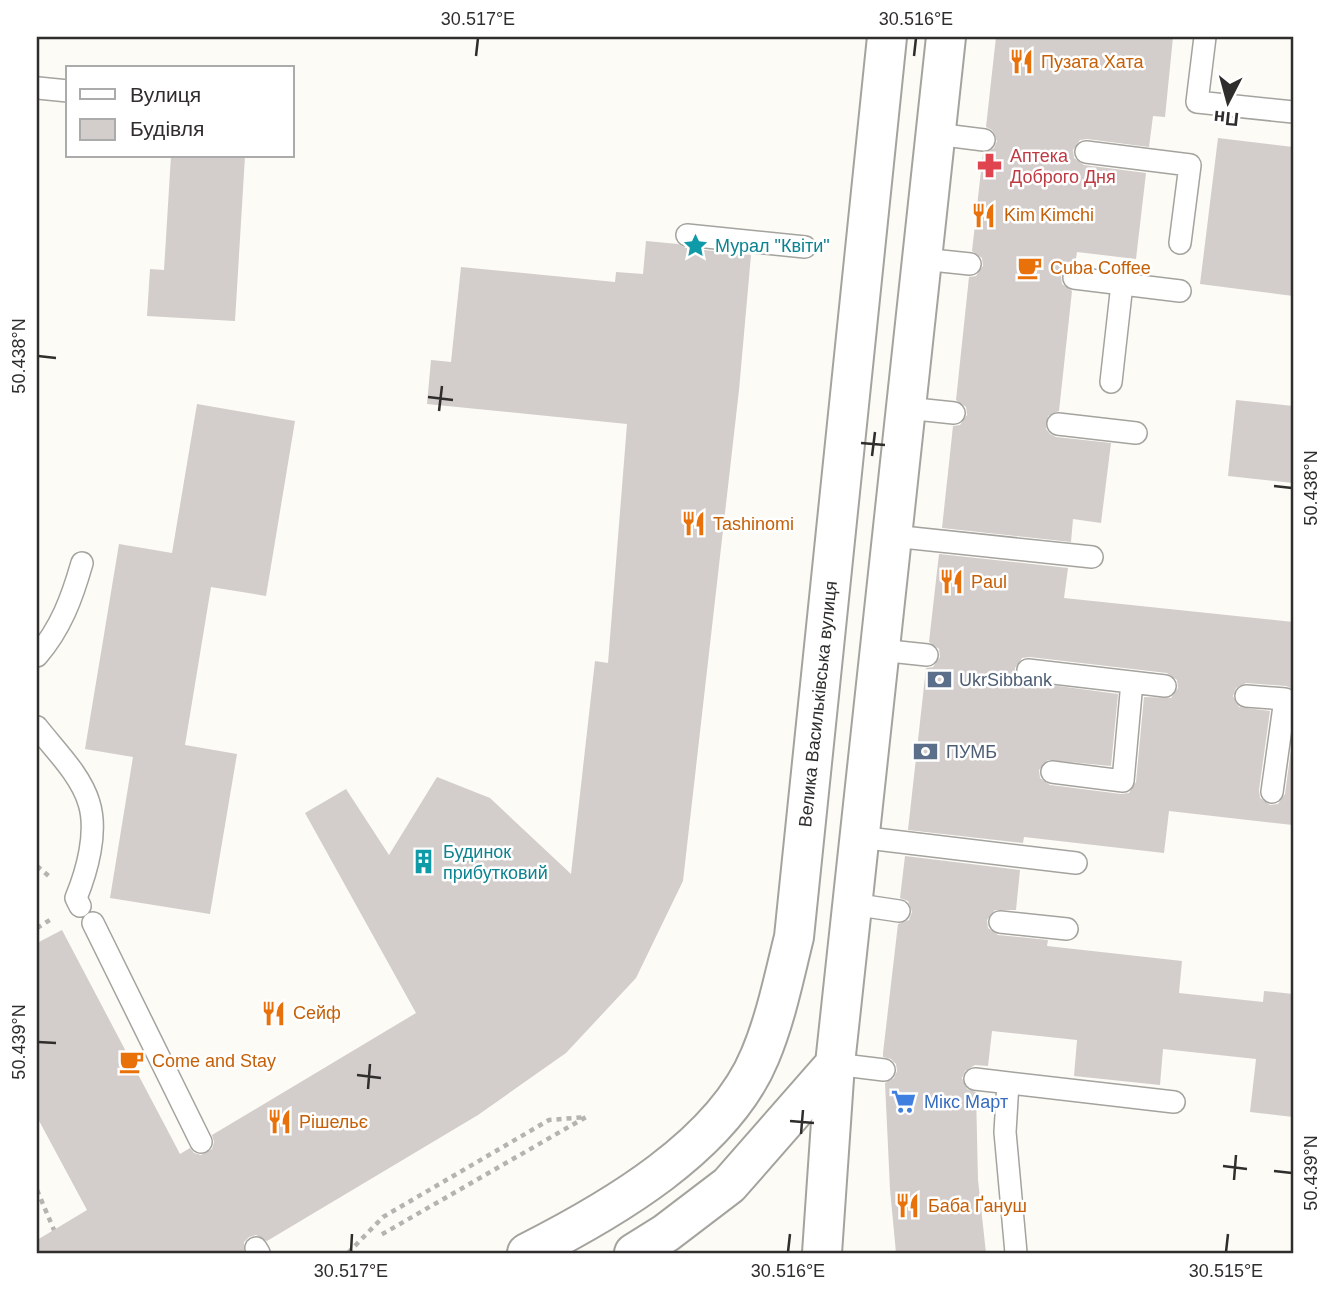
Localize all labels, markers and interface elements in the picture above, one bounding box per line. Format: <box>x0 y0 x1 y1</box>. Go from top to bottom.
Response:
text: 30.517°E <box>441 9 515 29</box>
text: 30.516°E <box>879 9 953 29</box>
restaurant icon: Пузата Хата <box>1007 48 1035 76</box>
place label: Пузата Хата <box>1041 52 1145 72</box>
legend <box>66 66 294 158</box>
north arrow <box>1194 66 1264 136</box>
text: Вулиця <box>130 83 201 106</box>
text: Пн <box>1213 107 1240 130</box>
text: Будівля <box>130 117 204 140</box>
place label: Аптека Доброго Дня <box>1010 146 1116 187</box>
pharmacy icon: Аптека Доброго Дня <box>976 152 1004 180</box>
restaurant icon: Kim Kimchi <box>970 201 998 229</box>
place label: Kim Kimchi <box>1004 205 1094 225</box>
place icon: Мурал "Квіти" <box>681 232 709 260</box>
place label: Мурал "Квіти" <box>715 236 830 256</box>
cafe icon: Cuba Coffee <box>1016 254 1044 282</box>
place label: Cuba Coffee <box>1050 258 1151 278</box>
text: 50.438°N <box>9 318 29 394</box>
text: 50.438°N <box>1301 450 1321 526</box>
restaurant icon: Tashinomi <box>679 510 707 538</box>
place label: Tashinomi <box>713 514 794 534</box>
restaurant icon: Paul <box>937 568 965 596</box>
place label: Paul <box>971 572 1007 592</box>
street label: Велика Васильківська вулиця <box>795 580 841 828</box>
bank icon: UkrSibbank <box>925 666 953 694</box>
place label: UkrSibbank <box>959 670 1053 690</box>
bank icon: ПУМБ <box>912 738 940 766</box>
place label: ПУМБ <box>946 742 997 762</box>
place label: Будинок прибутковий <box>443 842 548 883</box>
building icon: Будинок прибутковий <box>409 848 437 876</box>
restaurant icon: Сейф <box>259 999 287 1027</box>
place label: Сейф <box>293 1003 341 1023</box>
text: 50.439°N <box>9 1004 29 1080</box>
cafe icon: Come and Stay <box>118 1047 146 1075</box>
place label: Come and Stay <box>152 1051 276 1071</box>
supermarket icon: Мікс Март <box>890 1088 918 1116</box>
place label: Мікс Март <box>924 1092 1008 1112</box>
restaurant icon: Рішельє <box>265 1108 293 1136</box>
place label: Рішельє <box>299 1112 368 1132</box>
text: 50.439°N <box>1301 1135 1321 1211</box>
restaurant icon: Баба Ґануш <box>894 1192 922 1220</box>
place label: Баба Ґануш <box>928 1195 1027 1216</box>
text: 30.517°E <box>314 1261 388 1281</box>
text: 30.516°E <box>751 1261 825 1281</box>
text: 30.515°E <box>1189 1261 1263 1281</box>

